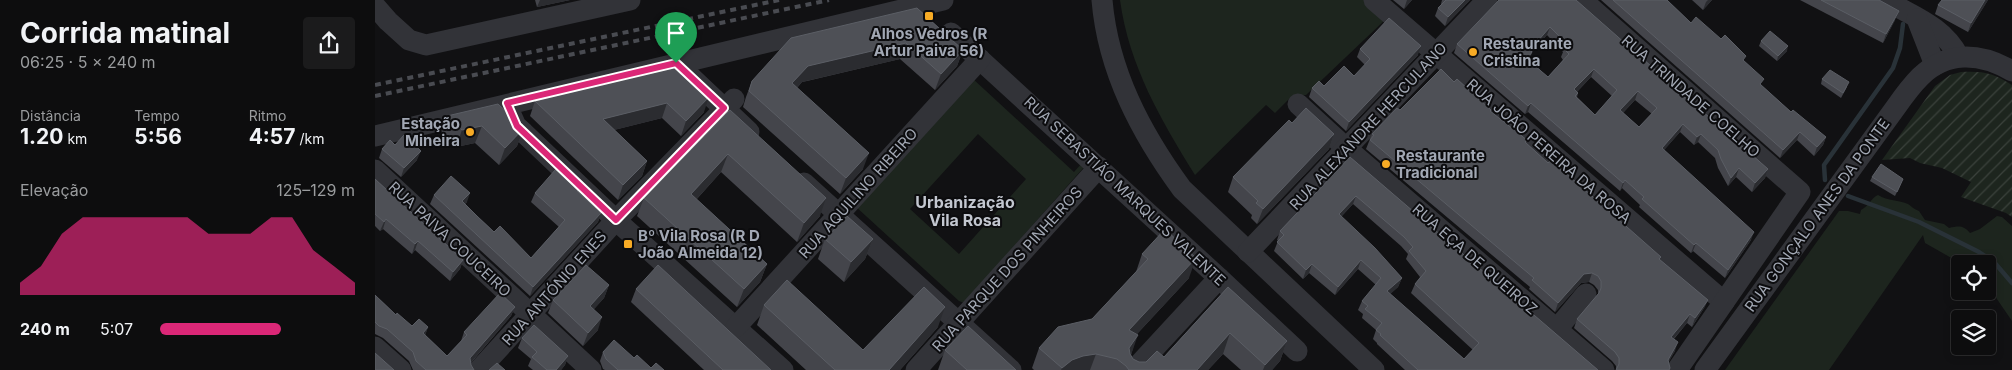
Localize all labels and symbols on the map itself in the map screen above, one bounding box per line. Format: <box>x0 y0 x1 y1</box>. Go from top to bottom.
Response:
marker: Alhos Vedros (R Artur Paiva 56) <box>923 10 935 22</box>
pin <box>655 12 697 63</box>
place label: Alhos Vedros (R Artur Paiva 56) <box>871 24 988 60</box>
street label: RUA TRINDADE COELHO <box>1618 31 1764 161</box>
place label: Restaurante Cristina <box>1483 34 1572 70</box>
street label: RUA ALEXANDRE HERCULANO <box>1285 38 1451 214</box>
marker: Restaurante Cristina <box>1467 46 1479 58</box>
street label: RUA JOÃO PEREIRA DA ROSA <box>1463 74 1635 228</box>
street label: RUA SEBASTIÃO MARQUES VALENTE <box>1020 92 1230 290</box>
place label: Estação Mineira <box>401 114 460 150</box>
street label: RUA GONÇALO ANES DA PONTE <box>1740 115 1894 315</box>
street label: RUA AQUILINO RIBEIRO <box>794 124 922 262</box>
marker: Estação Mineira <box>464 126 476 138</box>
place label: Restaurante Tradicional <box>1396 146 1485 182</box>
marker: Restaurante Tradicional <box>1380 158 1392 170</box>
street label: RUA PAIVA COUCEIRO <box>385 177 515 301</box>
street label: RUA PARQUE DOS PINHEIROS <box>928 183 1086 355</box>
district label: Urbanização Vila Rosa <box>915 192 1015 230</box>
street label: RUA EÇA DE QUEIROZ <box>1409 199 1541 319</box>
place label: Bº Vila Rosa (R D João Almeida 12) <box>638 226 763 262</box>
street label: RUA ANTÓNIO ENES <box>498 227 610 349</box>
marker: Bº Vila Rosa (R D João Almeida 12) <box>622 238 634 250</box>

